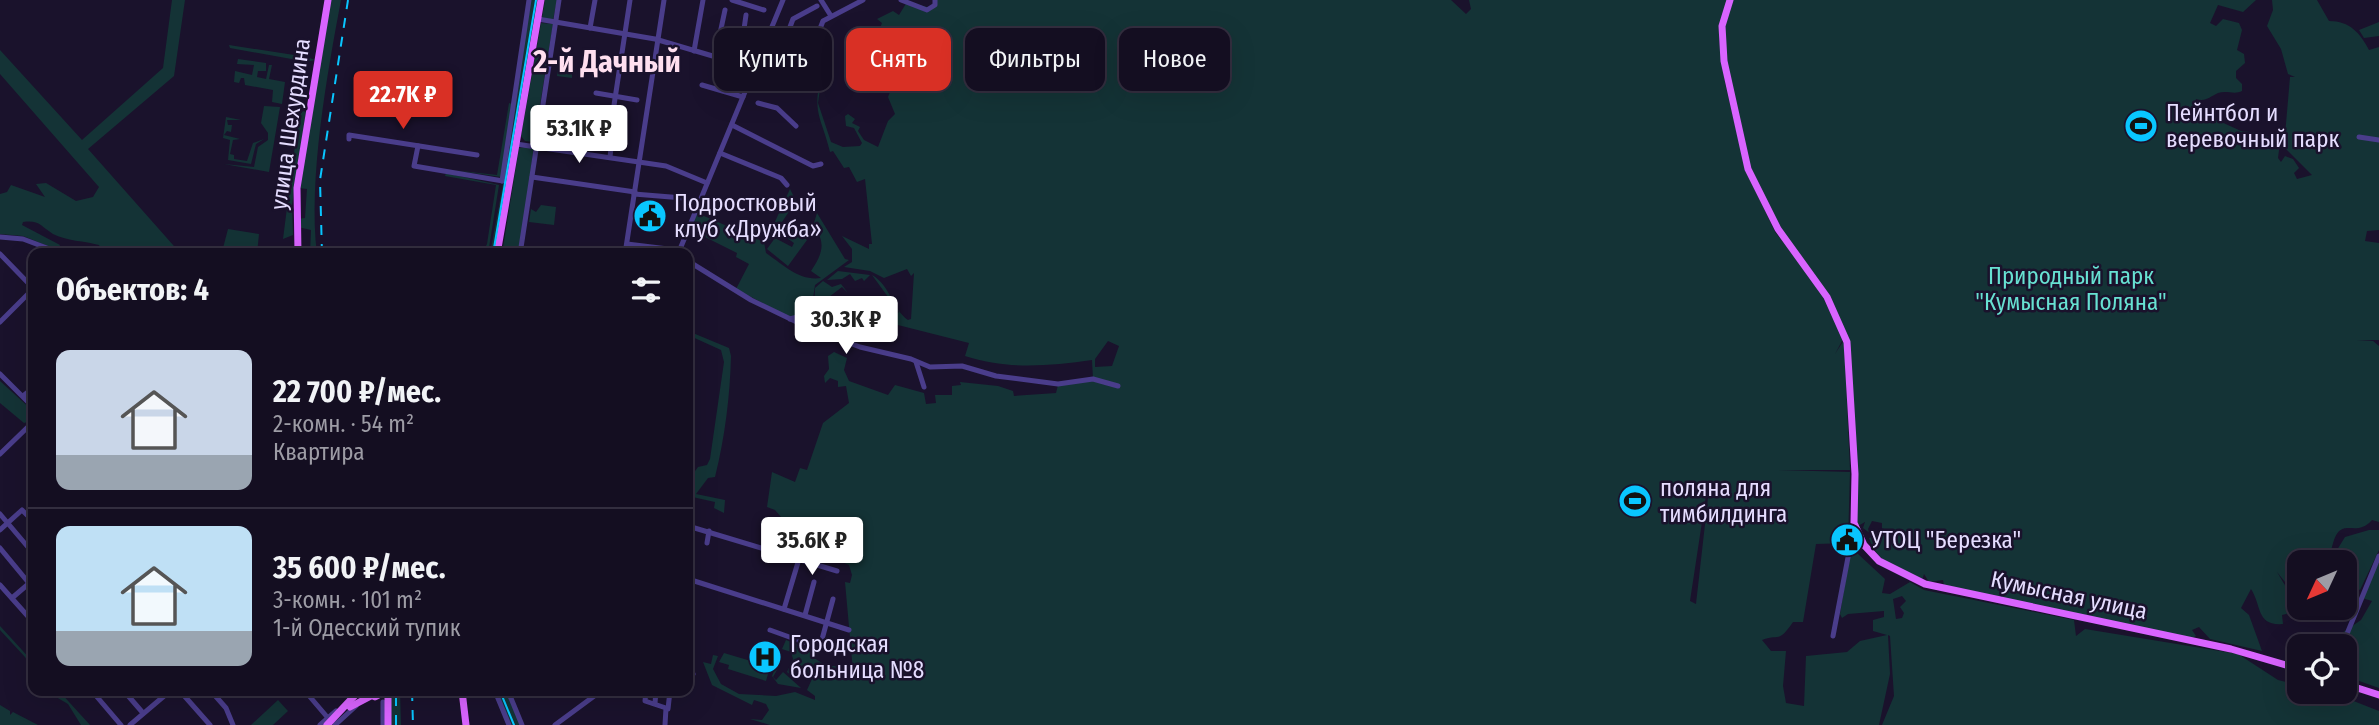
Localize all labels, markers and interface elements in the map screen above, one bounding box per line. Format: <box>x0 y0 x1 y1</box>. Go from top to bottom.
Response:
chip: Купить <box>714 28 832 91</box>
chip: Снять <box>846 28 951 91</box>
chip: Фильтры <box>965 28 1105 91</box>
chip: Новое <box>1119 28 1230 91</box>
street label: улица Шехурдина <box>264 36 316 212</box>
district label: 2-й Дачный <box>532 44 681 80</box>
pin: 22.7K ₽ <box>338 72 468 131</box>
text: 22.7K ₽ <box>370 80 436 108</box>
place label: Пейнтбол и веревочный парк <box>2166 99 2339 153</box>
pin: 53.1K ₽ <box>514 106 644 165</box>
sports icon: Пейнтбол и веревочный парк <box>2122 107 2160 145</box>
text: 53.1K ₽ <box>546 114 612 142</box>
place label: Подростковый клуб «Дружба» <box>674 189 822 243</box>
public building icon: Подростковый клуб «Дружба» <box>631 197 669 235</box>
park label: Природный парк "Кумысная Поляна" <box>1975 262 2167 316</box>
icon: filters <box>627 271 665 309</box>
text: Объектов: 4 <box>56 272 209 308</box>
pin: 30.3K ₽ <box>781 296 911 356</box>
text: 30.3K ₽ <box>811 305 881 333</box>
text: 22 700 ₽/мес. <box>273 374 441 410</box>
icon: home <box>112 378 196 462</box>
text: 2-комн. · 54 m² <box>273 410 414 438</box>
text: Квартира <box>273 438 365 466</box>
place label: поляна для тимбилдинга <box>1660 474 1787 528</box>
sports icon: поляна для тимбилдинга <box>1616 482 1654 520</box>
pin: 35.6K ₽ <box>747 518 877 577</box>
public building icon: УТОЦ "Березка" <box>1828 521 1866 559</box>
text: 35.6K ₽ <box>777 526 847 554</box>
place label: УТОЦ "Березка" <box>1870 526 2021 554</box>
text: 35 600 ₽/мес. <box>273 550 446 586</box>
north arrow <box>2287 550 2357 620</box>
map controls <box>2287 550 2357 704</box>
icon: home <box>112 554 196 638</box>
street label: Кумысная улица <box>1988 565 2150 625</box>
text: 3-комн. · 101 m² <box>273 586 422 614</box>
text: 1-й Одесский тупик <box>273 614 460 642</box>
place label: Городская больница №8 <box>790 630 924 684</box>
button: locate <box>2287 634 2357 704</box>
hospital icon: Городская больница №8 <box>746 638 784 676</box>

